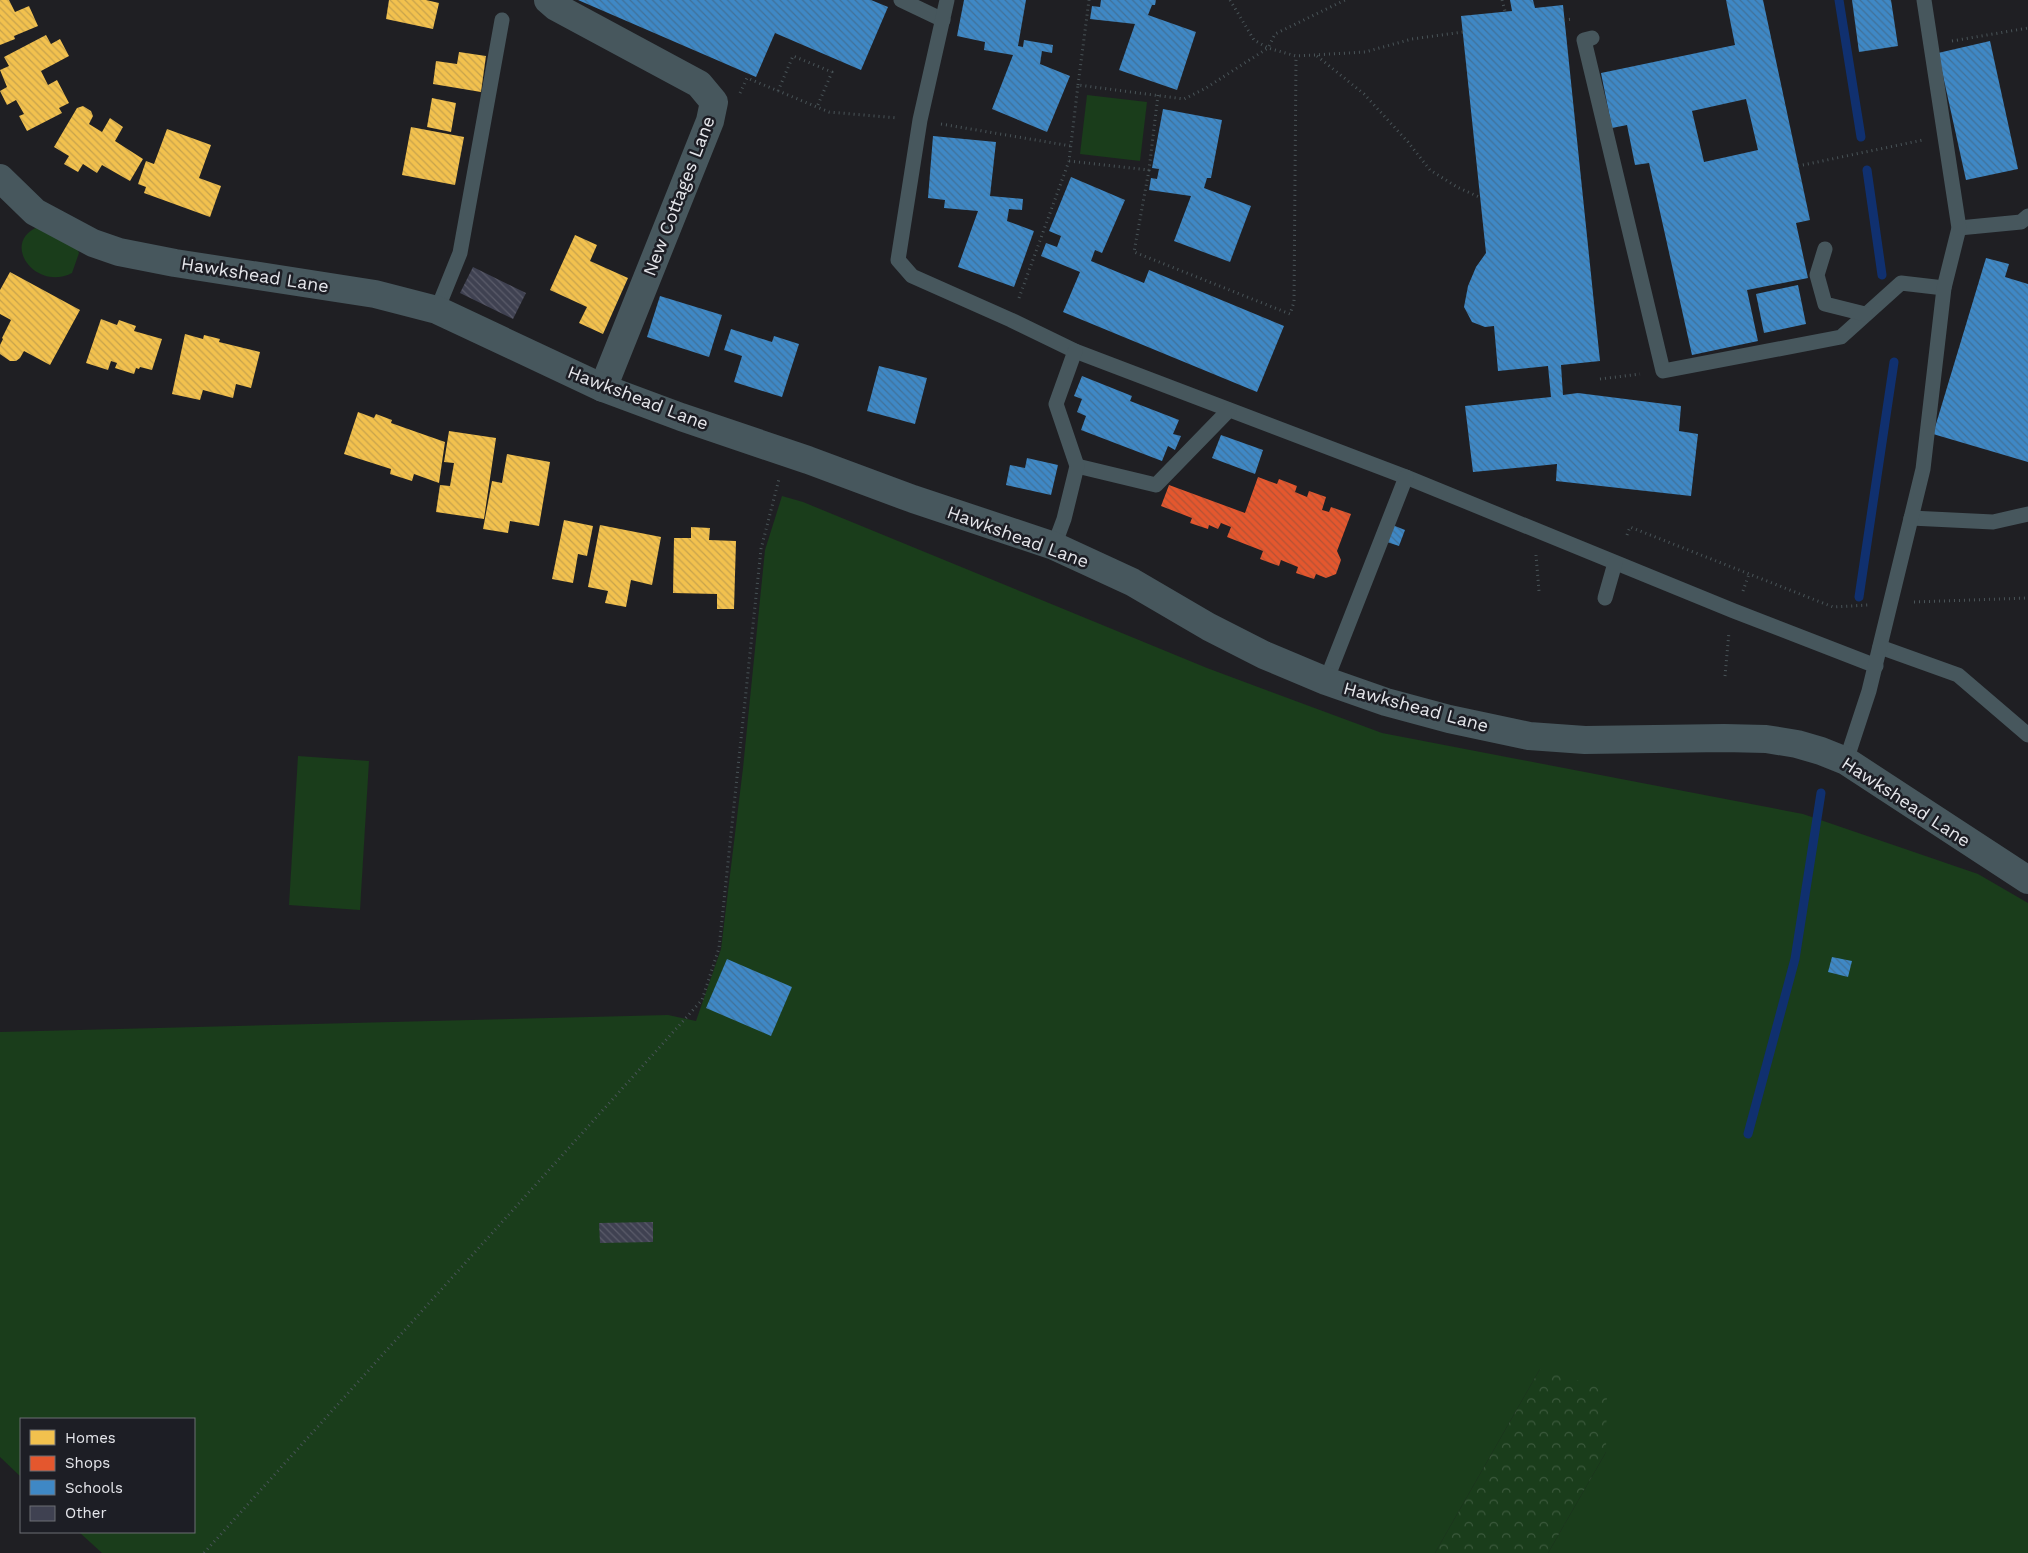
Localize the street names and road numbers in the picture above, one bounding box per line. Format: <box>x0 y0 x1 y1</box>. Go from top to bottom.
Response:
street label: New Cottages Lane <box>638 113 719 279</box>
street label: Hawkshead Lane <box>180 252 330 297</box>
street label: Hawkshead Lane <box>565 361 712 434</box>
street label: Hawkshead Lane <box>944 501 1092 572</box>
street label: Hawkshead Lane <box>1341 677 1491 736</box>
street label: Hawkshead Lane <box>1838 752 1975 851</box>

